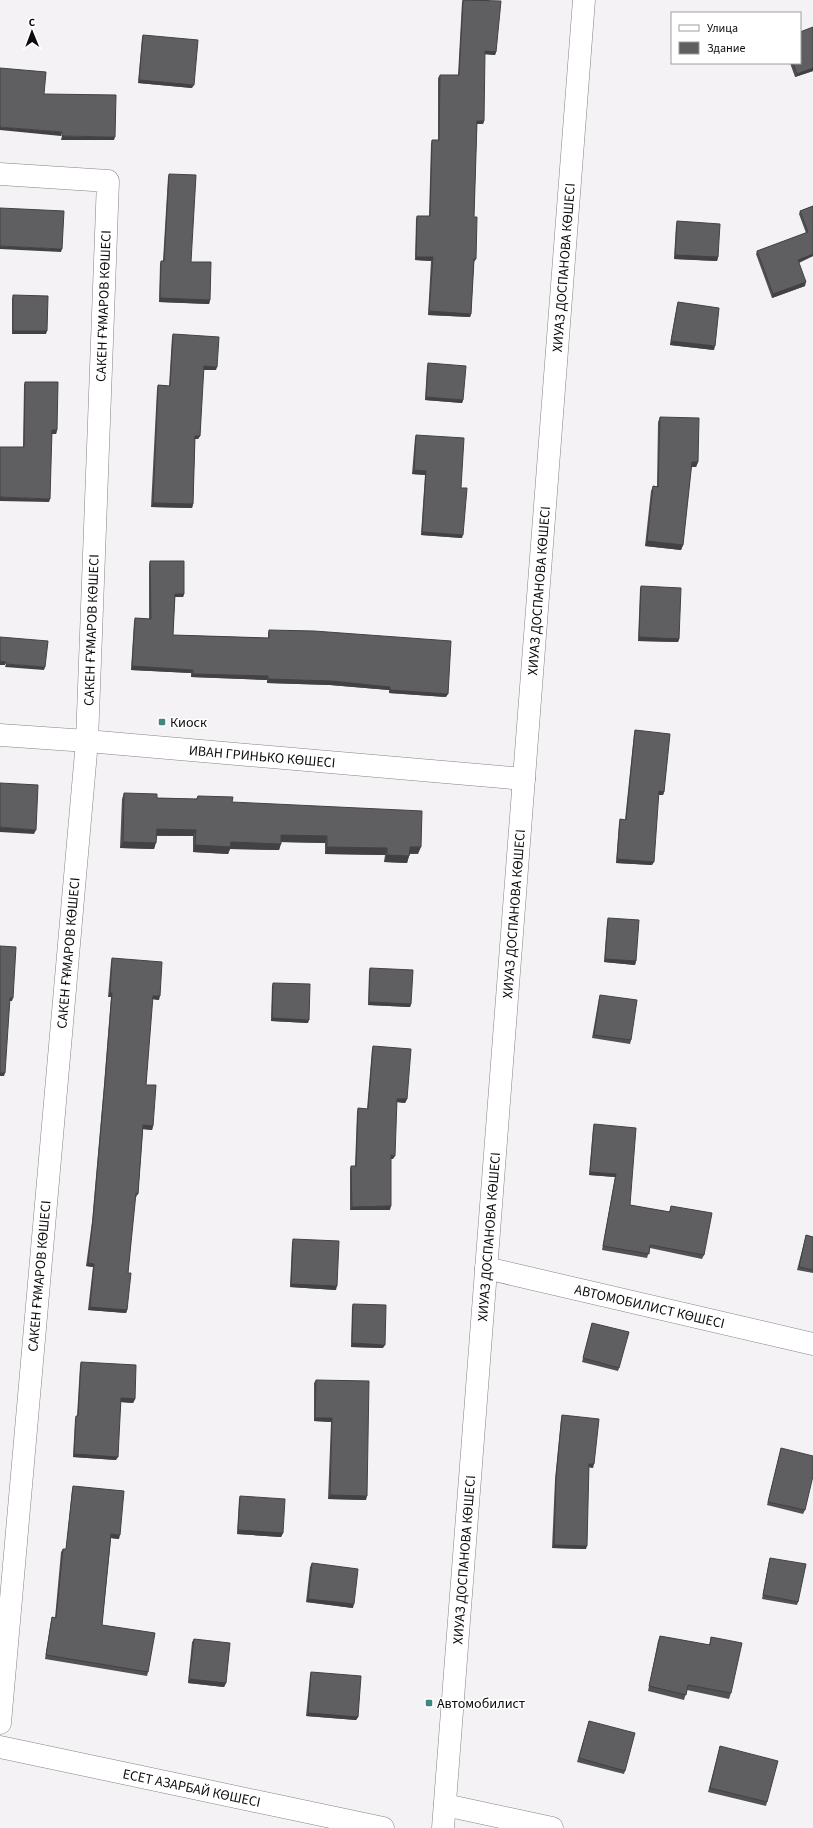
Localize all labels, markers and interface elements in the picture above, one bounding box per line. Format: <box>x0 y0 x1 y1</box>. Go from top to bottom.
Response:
north arrow <box>12 12 52 52</box>
legend <box>671 12 801 64</box>
text: С <box>29 15 36 30</box>
text: Улица <box>707 20 738 37</box>
text: Здание <box>707 40 746 57</box>
street label: ХИУАЗ ДОСПАНОВА КӨШЕСІ <box>548 182 581 353</box>
street label: САКЕН ҒҰМАРОВ КӨШЕСІ <box>91 230 117 382</box>
street label: ХИУАЗ ДОСПАНОВА КӨШЕСІ <box>523 505 556 676</box>
street label: САКЕН ҒҰМАРОВ КӨШЕСІ <box>79 554 105 706</box>
place label: Киоск <box>170 713 207 733</box>
marker: Киоск <box>157 717 167 727</box>
street label: ИВАН ГРИНЬКО КӨШЕСІ <box>188 741 336 774</box>
street label: ХИУАЗ ДОСПАНОВА КӨШЕСІ <box>498 828 531 999</box>
street label: САКЕН ҒҰМАРОВ КӨШЕСІ <box>52 877 86 1029</box>
street label: ХИУАЗ ДОСПАНОВА КӨШЕСІ <box>473 1151 506 1322</box>
street label: САКЕН ҒҰМАРОВ КӨШЕСІ <box>23 1200 57 1352</box>
street label: АВТОМОБИЛИСТ КӨШЕСІ <box>572 1280 726 1334</box>
street label: ХИУАЗ ДОСПАНОВА КӨШЕСІ <box>448 1475 481 1645</box>
place label: Автомобилист <box>437 1694 526 1714</box>
marker: Автомобилист <box>424 1698 434 1708</box>
street label: ЕСЕТ АЗАРБАЙ КӨШЕСІ <box>121 1764 262 1813</box>

